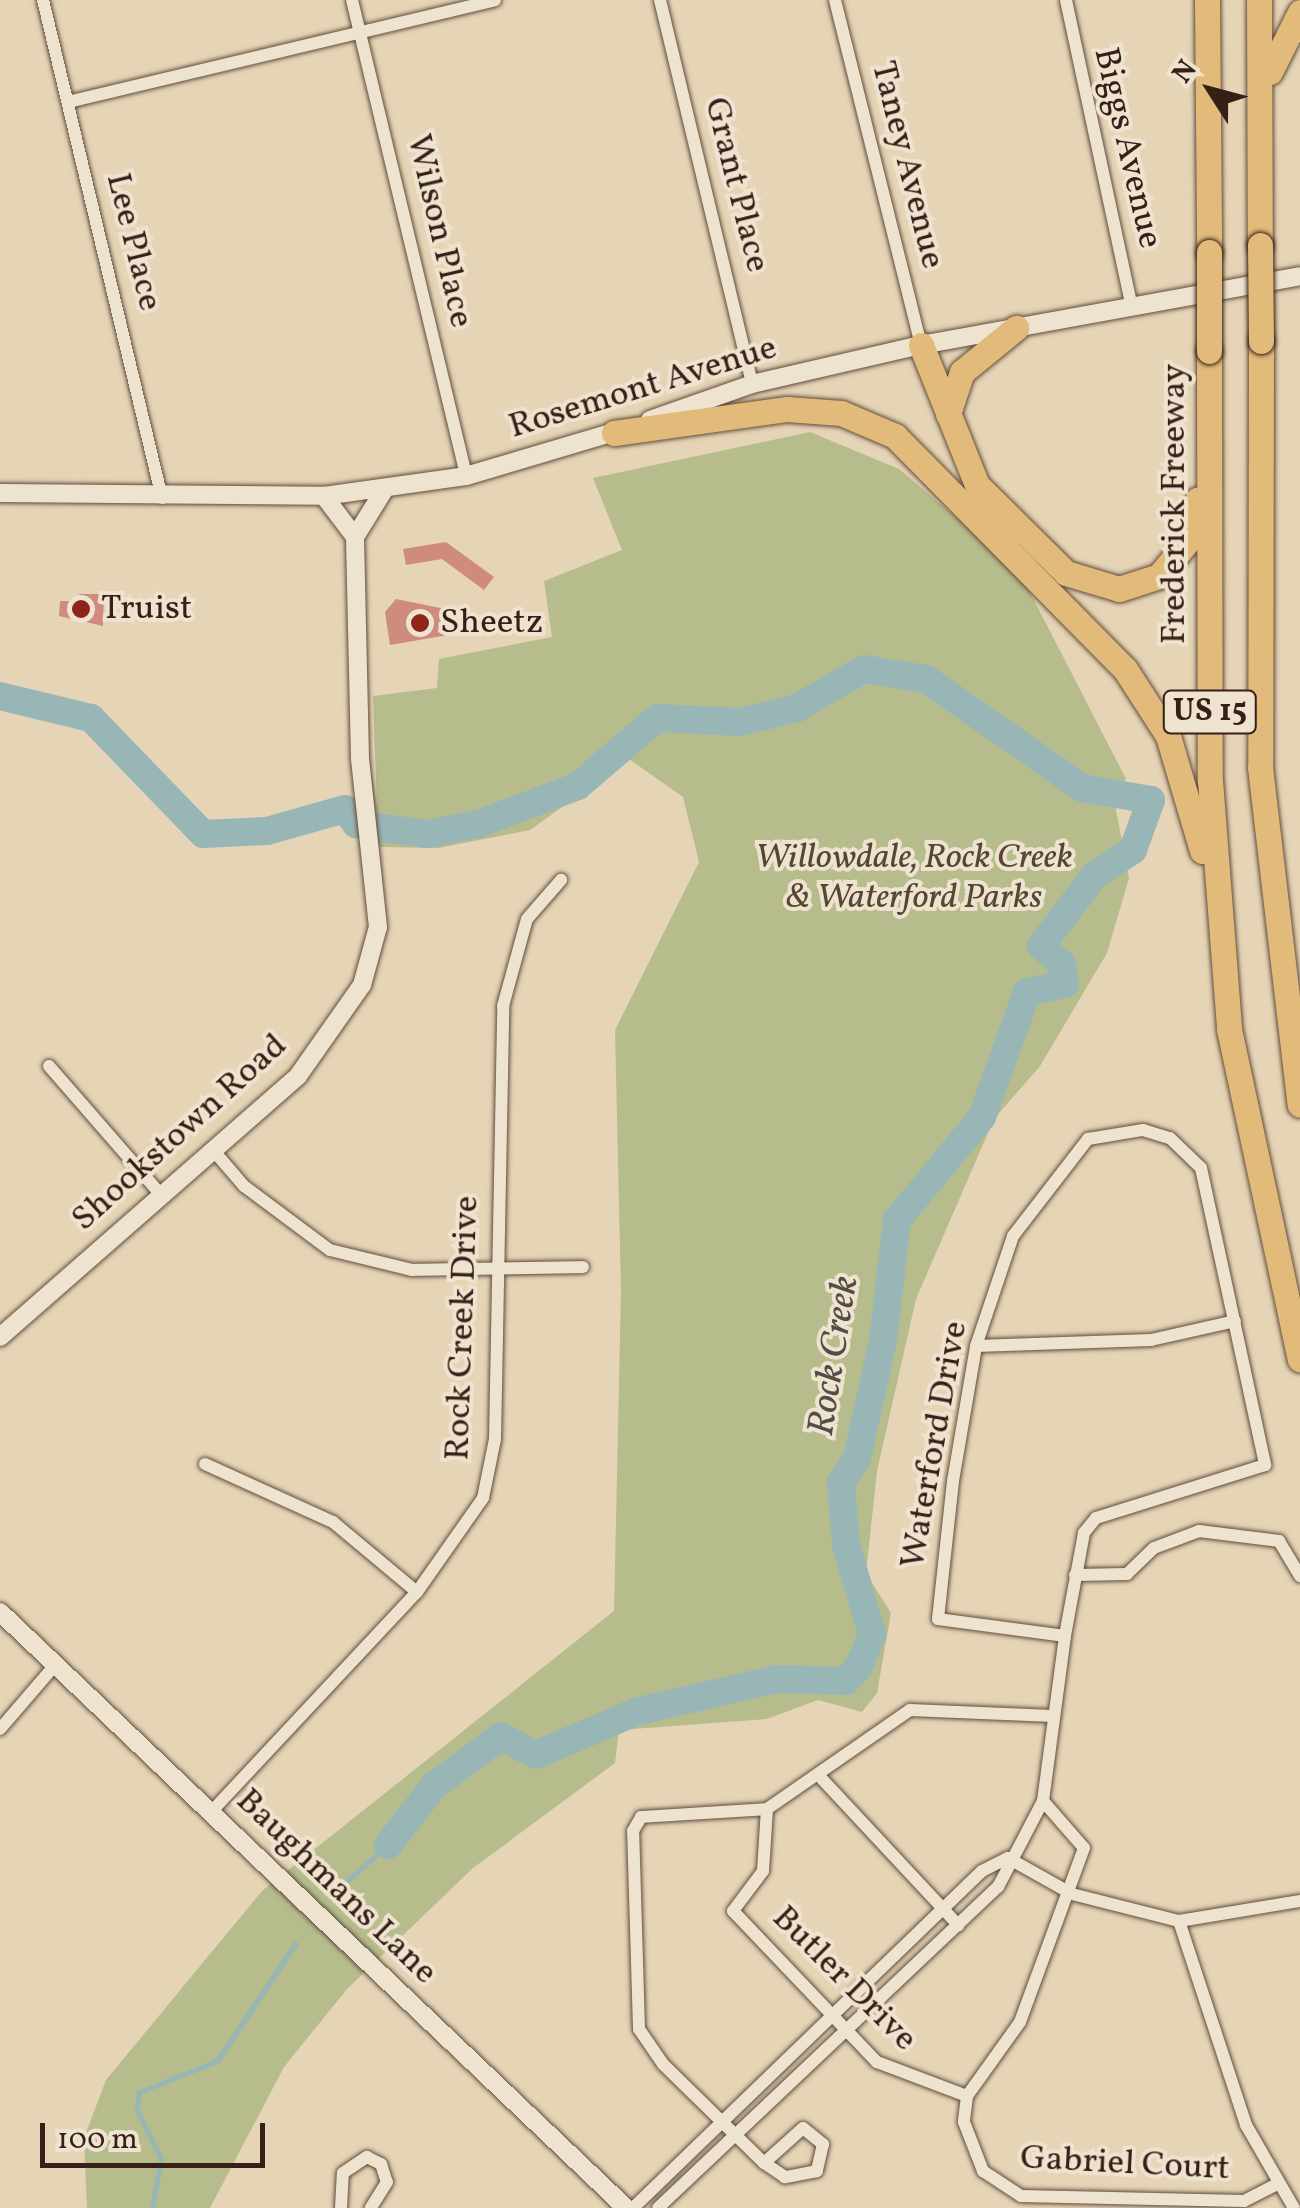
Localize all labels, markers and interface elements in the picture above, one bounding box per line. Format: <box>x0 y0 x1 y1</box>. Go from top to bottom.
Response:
north arrow <box>1160 40 1260 140</box>
street label: Biggs Avenue <box>1084 44 1170 252</box>
text: N <box>1164 52 1207 92</box>
street label: Taney Avenue <box>861 56 953 274</box>
street label: Grant Place <box>694 93 778 277</box>
street label: Wilson Place <box>396 130 482 332</box>
street label: Lee Place <box>96 169 170 315</box>
street label: Rosemont Avenue <box>504 327 782 449</box>
street label: Frederick Freeway <box>1154 364 1196 644</box>
place label: Truist <box>101 588 192 630</box>
marker: Truist <box>70 598 92 620</box>
place label: Sheetz <box>440 602 543 644</box>
marker: Sheetz <box>409 612 431 634</box>
road number: US 15 <box>1162 685 1258 739</box>
park label: Willowdale, Rock Creek & Waterford Parks <box>755 837 1073 919</box>
street label: Shookstown Road <box>64 1025 296 1241</box>
street label: Rock Creek Drive <box>437 1195 489 1461</box>
water label: Rock Creek <box>800 1273 870 1439</box>
street label: Waterford Drive <box>893 1318 977 1572</box>
street label: Baughmans Lane <box>227 1780 445 1994</box>
street label: Butler Drive <box>763 1898 925 2060</box>
scale bar <box>45 2103 270 2165</box>
text: 100 m <box>57 2119 138 2161</box>
street label: Gabriel Court <box>1019 2138 1231 2190</box>

